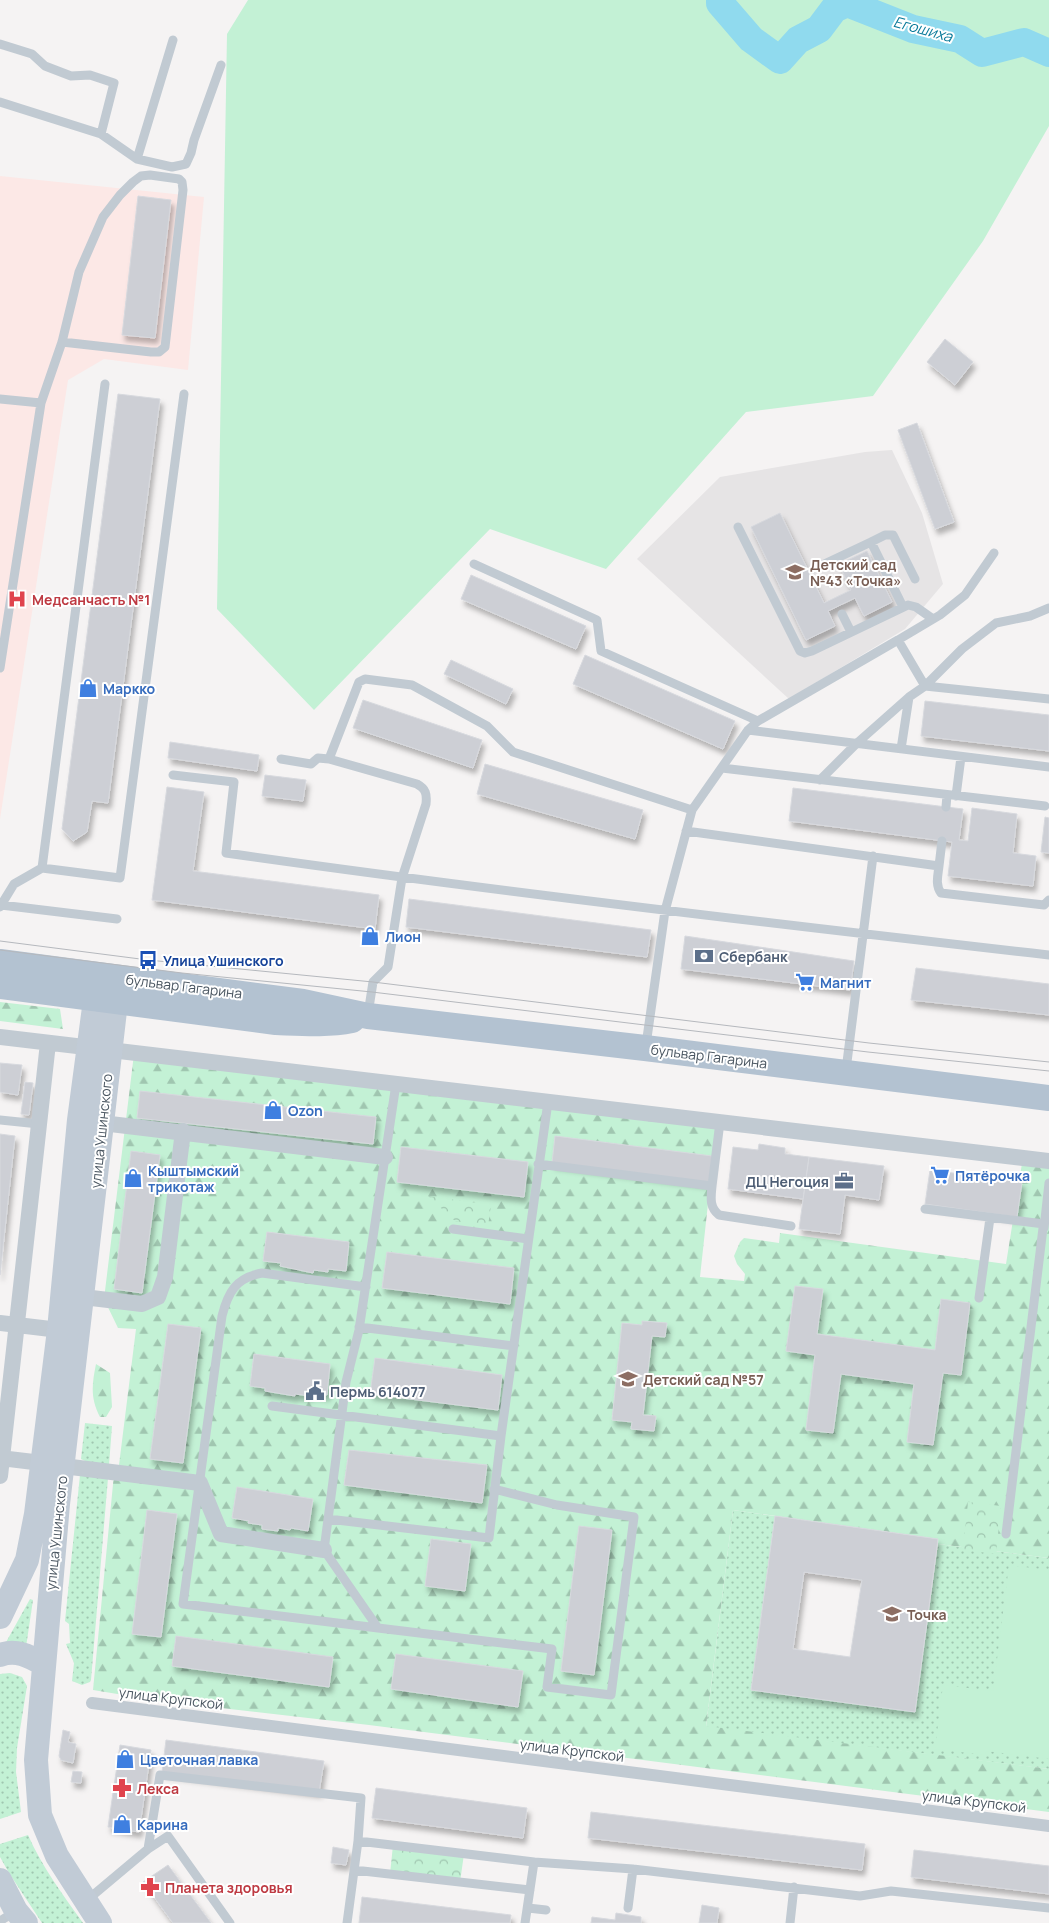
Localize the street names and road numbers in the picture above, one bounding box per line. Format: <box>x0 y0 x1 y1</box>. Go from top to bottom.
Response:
street label: бульвар Гагарина <box>125 969 243 1003</box>
street label: бульвар Гагарина <box>650 1039 768 1073</box>
street label: улица Ушинского <box>86 1073 116 1189</box>
street label: улица Ушинского <box>41 1475 71 1591</box>
street label: улица Крупской <box>118 1682 224 1714</box>
street label: улица Крупской <box>519 1734 625 1766</box>
street label: улица Крупской <box>921 1785 1027 1817</box>

